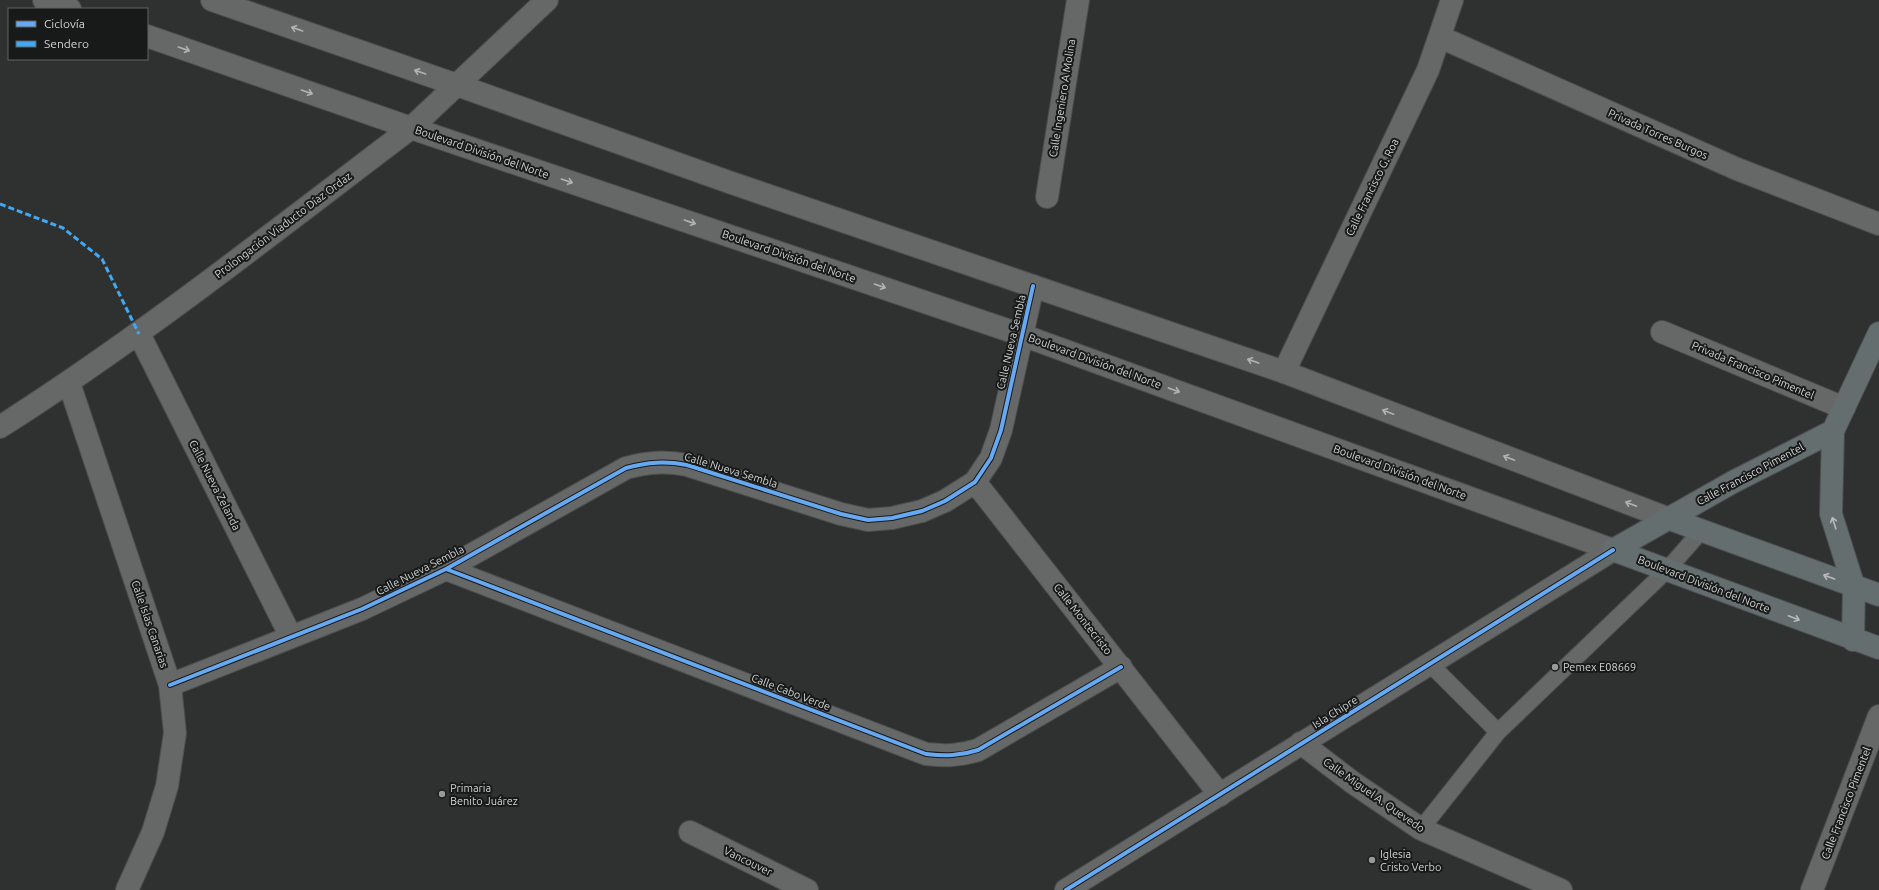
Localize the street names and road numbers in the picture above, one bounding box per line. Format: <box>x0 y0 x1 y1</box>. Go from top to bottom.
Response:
street label: Calle Ingeniero A Molina <box>1047 38 1077 158</box>
street label: Privada Torres Burgos <box>1606 107 1710 161</box>
street label: Boulevard División del Norte <box>414 123 550 181</box>
street label: Calle Francisco G. Roa <box>1343 136 1401 238</box>
street label: Prolongación Viaducto Díaz Ordaz <box>212 170 354 280</box>
street label: Boulevard División del Norte <box>721 227 857 285</box>
street label: Calle Nueva Sembla <box>994 293 1028 391</box>
street label: Boulevard División del Norte <box>1027 331 1163 391</box>
street label: Privada Francisco Pimentel <box>1690 339 1816 401</box>
street label: Calle Nueva Zelanda <box>187 438 243 532</box>
street label: Calle Francisco Pimentel <box>1694 441 1806 507</box>
street label: Boulevard División del Norte <box>1332 442 1468 502</box>
street label: Calle Nueva Sembla <box>683 450 779 490</box>
street label: Calle Nueva Sembla <box>374 543 466 597</box>
street label: Boulevard División del Norte <box>1636 553 1772 615</box>
street label: Calle Islas Canarias <box>129 579 171 670</box>
street label: Calle Montecristo <box>1052 581 1114 657</box>
street label: Calle Cabo Verde <box>750 671 832 713</box>
street label: Isla Chipre <box>1310 693 1360 731</box>
street label: Calle Francisco Pimentel <box>1819 745 1873 861</box>
street label: Calle Miguel A. Quevedo <box>1321 755 1427 835</box>
street label: Vancouver <box>722 844 775 878</box>

